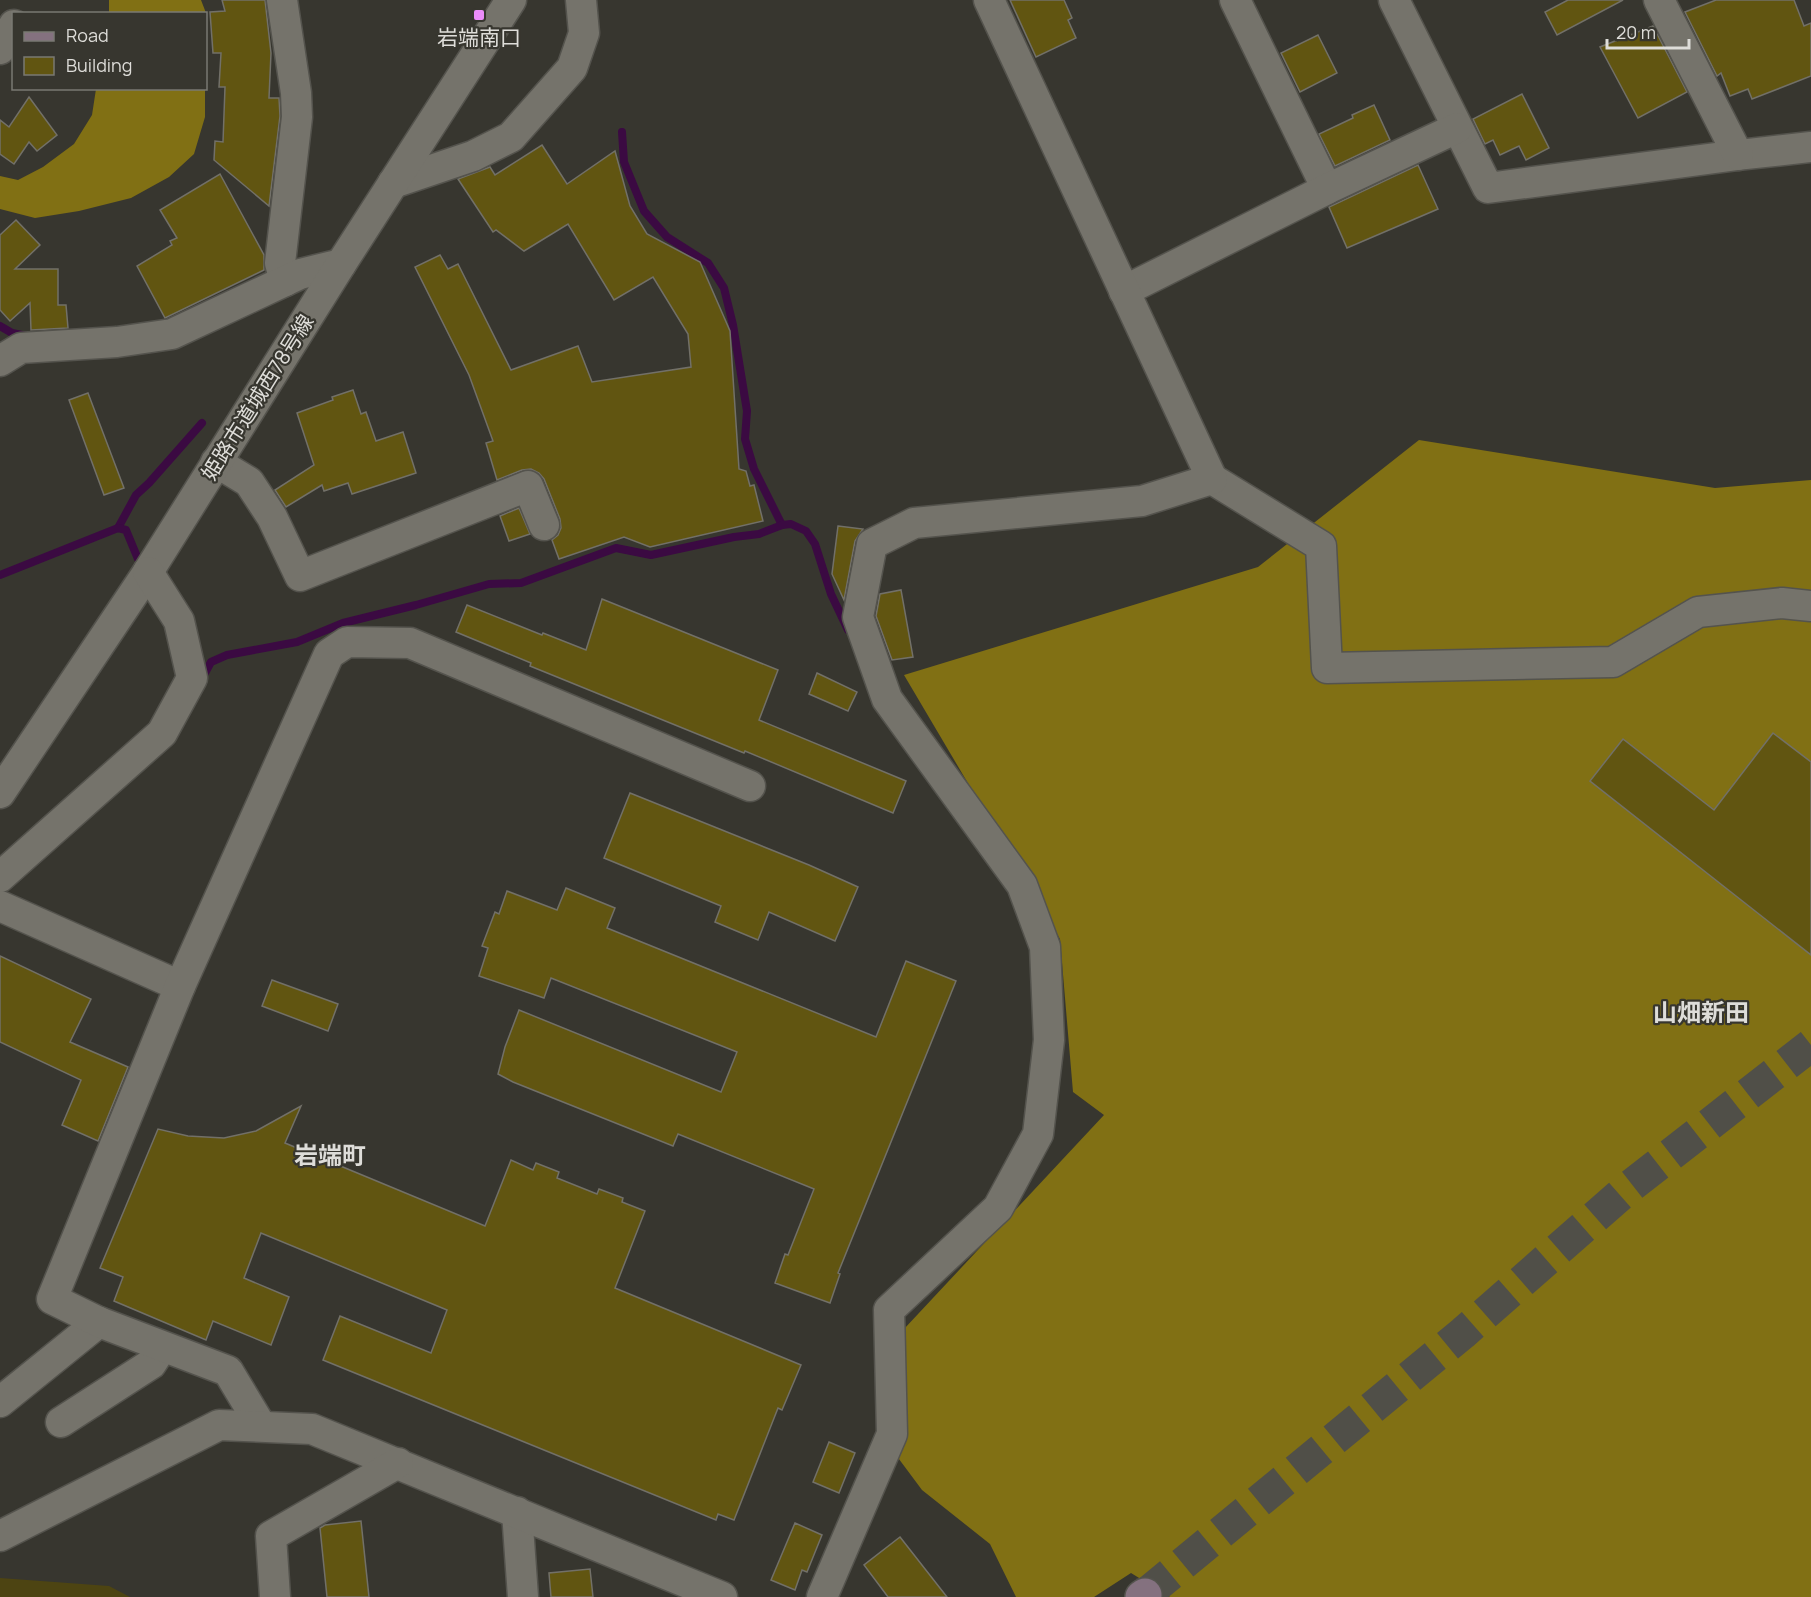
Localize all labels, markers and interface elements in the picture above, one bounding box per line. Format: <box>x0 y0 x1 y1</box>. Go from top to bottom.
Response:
marker: 岩端南口 <box>472 8 486 22</box>
legend <box>12 12 207 90</box>
scale bar <box>1607 12 1690 50</box>
text: 20 m <box>1616 20 1656 44</box>
text: Road <box>66 23 109 47</box>
place label: 岩端南口 <box>437 23 521 51</box>
text: Building <box>66 53 132 77</box>
street label: 姫路市道城西78号線 <box>195 309 319 485</box>
district label: 山畑新田 <box>1653 995 1749 1028</box>
district label: 岩端町 <box>294 1138 366 1171</box>

